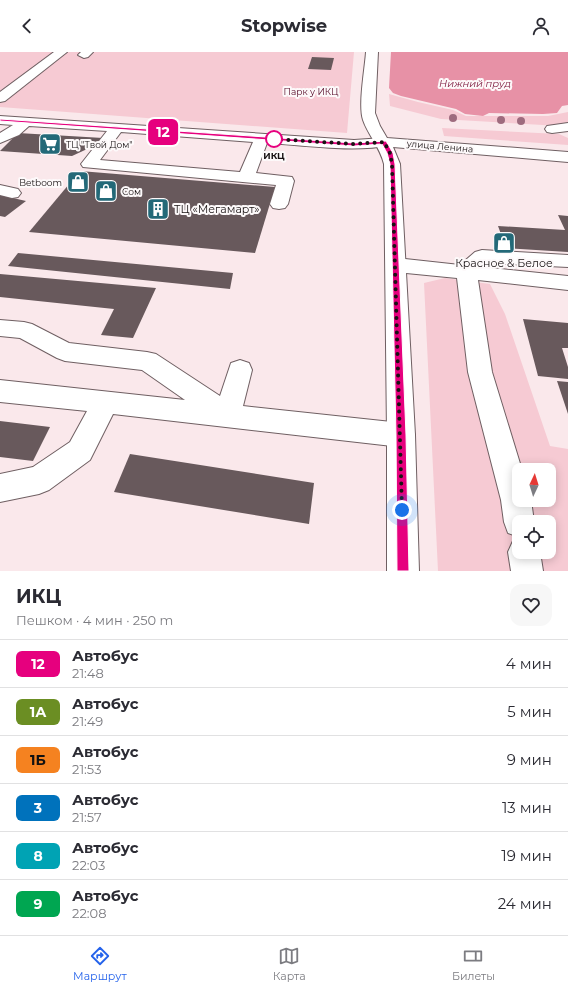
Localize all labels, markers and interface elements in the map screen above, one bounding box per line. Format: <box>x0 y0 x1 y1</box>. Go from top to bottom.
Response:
icon: back <box>16 15 38 37</box>
text: Stopwise <box>241 15 327 37</box>
icon: person <box>530 15 552 37</box>
water label: Нижний пруд <box>439 77 511 90</box>
park label: Парк у ИКЦ <box>284 86 339 97</box>
line badge: 12 <box>145 119 181 145</box>
text: 12 <box>156 123 170 141</box>
marker: ИКЦ <box>265 130 283 148</box>
supermarket icon: ТЦ "Твой Дом" <box>37 131 63 157</box>
street label: улица Ленина <box>405 138 474 154</box>
place label: ТЦ "Твой Дом" <box>66 139 133 150</box>
place label: ИКЦ <box>263 150 285 161</box>
shop icon: Betboom <box>65 169 91 195</box>
place label: Betboom <box>19 177 62 188</box>
shop icon: Сом <box>93 178 119 204</box>
place label: Сом <box>122 186 141 197</box>
building icon: ТЦ «Мегамарт» <box>145 196 171 222</box>
place label: ТЦ «Мегамарт» <box>174 202 260 216</box>
shop icon: Красное & Белое <box>491 230 517 256</box>
place label: Красное & Белое <box>455 256 553 270</box>
north arrow <box>512 463 556 507</box>
map controls <box>512 463 556 559</box>
your location <box>392 500 412 520</box>
button: locate <box>512 515 556 559</box>
button: heart <box>510 584 552 626</box>
text: ИКЦ <box>16 585 61 608</box>
text: Пешком · 4 мин · 250 m <box>16 612 173 628</box>
text: Автобус <box>72 646 139 665</box>
text: 4 мин <box>506 654 552 673</box>
text: 12 <box>31 655 45 673</box>
text: 21:48 <box>72 665 104 681</box>
text: Автобус <box>72 694 139 713</box>
text: 5 мин <box>507 702 552 721</box>
text: 1А <box>30 703 46 721</box>
text: 21:49 <box>72 713 103 729</box>
text: Автобус <box>72 742 139 761</box>
text: 9 мин <box>507 750 552 769</box>
text: 1Б <box>30 751 46 769</box>
text: 21:53 <box>72 761 101 777</box>
text: Автобус <box>72 790 139 809</box>
text: 13 мин <box>502 798 552 817</box>
text: 3 <box>34 799 42 817</box>
text: 21:57 <box>72 809 102 825</box>
text: Автобус <box>72 838 139 857</box>
text: 19 мин <box>501 846 552 865</box>
text: 8 <box>33 847 43 865</box>
text: 22:03 <box>72 857 105 873</box>
text: Автобус <box>72 886 139 905</box>
text: 24 мин <box>498 894 552 913</box>
text: 9 <box>34 895 42 913</box>
text: 22:08 <box>72 905 106 921</box>
tab: Маршрут <box>73 945 127 983</box>
tab: Карта <box>273 945 306 983</box>
tab: Билеты <box>452 945 495 983</box>

